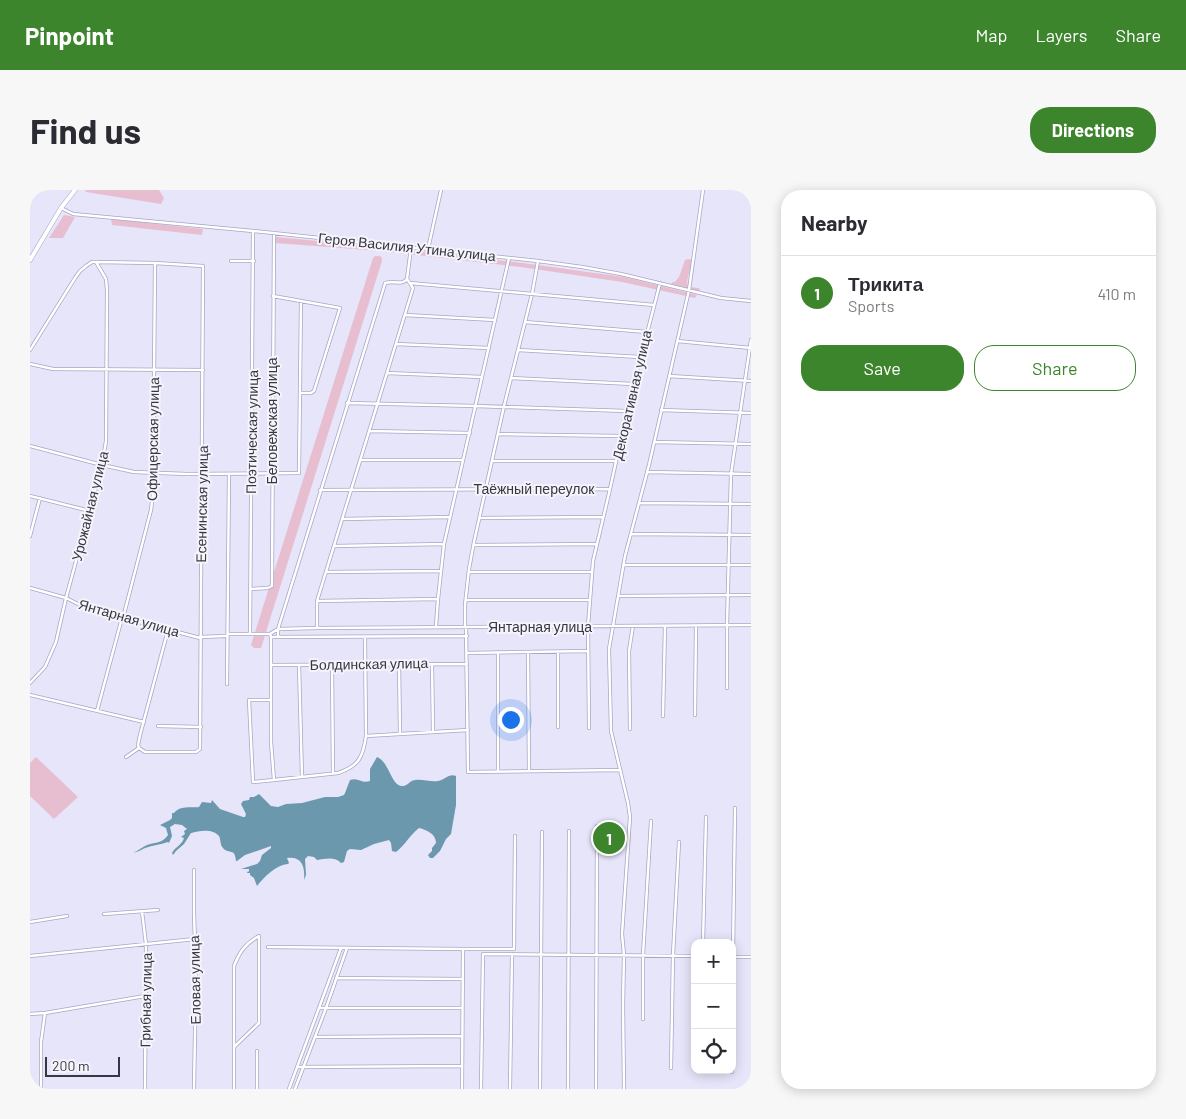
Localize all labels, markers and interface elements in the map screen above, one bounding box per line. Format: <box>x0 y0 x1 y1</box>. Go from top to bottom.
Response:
text: Pinpoint <box>25 21 114 50</box>
text: Map <box>975 24 1007 46</box>
text: Layers <box>1035 24 1088 46</box>
text: Share <box>1116 24 1161 46</box>
button: Directions <box>1030 107 1156 153</box>
text: Find us <box>30 109 141 151</box>
text: Nearby <box>801 210 867 235</box>
street label: Героя Василия Утина улица <box>317 229 497 264</box>
text: Трикита <box>848 272 923 295</box>
text: 1 <box>814 284 820 303</box>
text: 410 m <box>1098 284 1136 303</box>
text: Sports <box>848 296 894 315</box>
street label: Декоративная улица <box>608 328 655 461</box>
button: Save <box>801 345 964 391</box>
button: Share <box>974 345 1136 391</box>
street label: Беловежская улица <box>263 357 280 484</box>
street label: Поэтическая улица <box>242 370 261 494</box>
street label: Офицерская улица <box>143 377 162 501</box>
street label: Есенинская улица <box>192 445 211 563</box>
street label: Урожайная улица <box>68 449 111 563</box>
street label: Таёжный переулок <box>474 480 595 497</box>
street label: Янтарная улица <box>77 595 182 640</box>
street label: Янтарная улица <box>488 618 592 635</box>
street label: Болдинская улица <box>310 654 429 673</box>
your location <box>498 707 524 733</box>
pin: 1 <box>593 819 625 857</box>
street label: Еловая улица <box>185 935 204 1025</box>
map controls <box>691 939 736 1074</box>
button: + <box>691 939 736 984</box>
street label: Грибная улица <box>136 952 155 1048</box>
button: − <box>691 984 736 1029</box>
button: locate <box>691 1029 736 1074</box>
scale bar <box>45 1054 120 1077</box>
text: 200 m <box>52 1057 90 1074</box>

